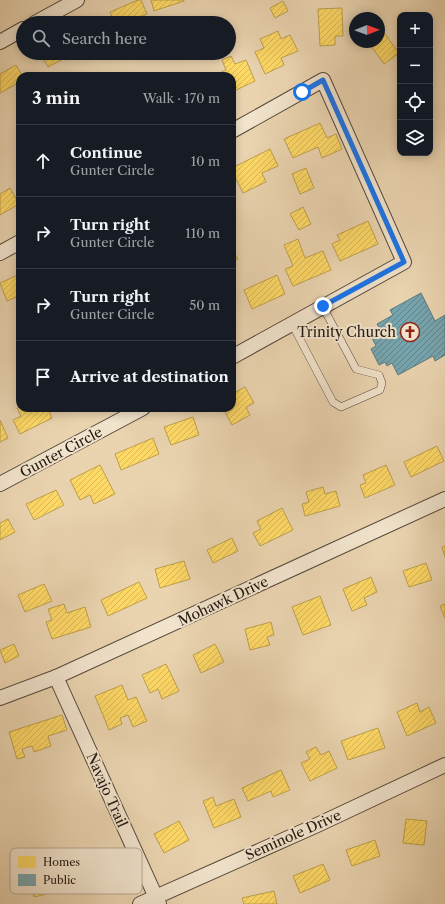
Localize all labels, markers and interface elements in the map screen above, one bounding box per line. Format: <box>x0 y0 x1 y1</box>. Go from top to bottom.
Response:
north arrow <box>349 12 385 48</box>
map controls <box>397 12 433 156</box>
button: + <box>397 12 433 48</box>
search box <box>16 16 236 60</box>
icon: search <box>30 27 52 49</box>
text: Search here <box>62 29 147 48</box>
button: − <box>397 48 433 84</box>
route start <box>293 83 311 101</box>
button: locate <box>397 84 433 120</box>
text: 3 min <box>32 88 81 108</box>
text: Walk · 170 m <box>143 90 220 106</box>
button: layers <box>397 120 433 156</box>
text: Continue <box>70 143 142 162</box>
icon: ahead <box>32 150 54 172</box>
text: 10 m <box>191 153 220 169</box>
text: Gunter Circle <box>70 162 154 178</box>
text: Turn right <box>70 215 150 234</box>
icon: right <box>32 222 54 244</box>
text: 110 m <box>185 225 220 241</box>
text: Gunter Circle <box>70 234 154 250</box>
text: Turn right <box>70 287 150 306</box>
icon: right <box>32 294 54 316</box>
text: 50 m <box>189 297 220 313</box>
route end <box>314 297 332 315</box>
text: Gunter Circle <box>70 306 154 322</box>
church icon: Trinity Church <box>399 321 421 343</box>
place label: Trinity Church <box>297 323 396 341</box>
icon: arrive <box>32 366 54 388</box>
text: Arrive at destination <box>70 367 229 386</box>
street label: Gunter Circle <box>17 423 105 481</box>
street label: Mohawk Drive <box>175 572 271 630</box>
street label: Navajo Trail <box>83 750 131 830</box>
street label: Seminole Drive <box>242 806 344 864</box>
legend <box>10 848 142 894</box>
text: Homes <box>43 855 80 869</box>
text: Public <box>43 873 76 887</box>

